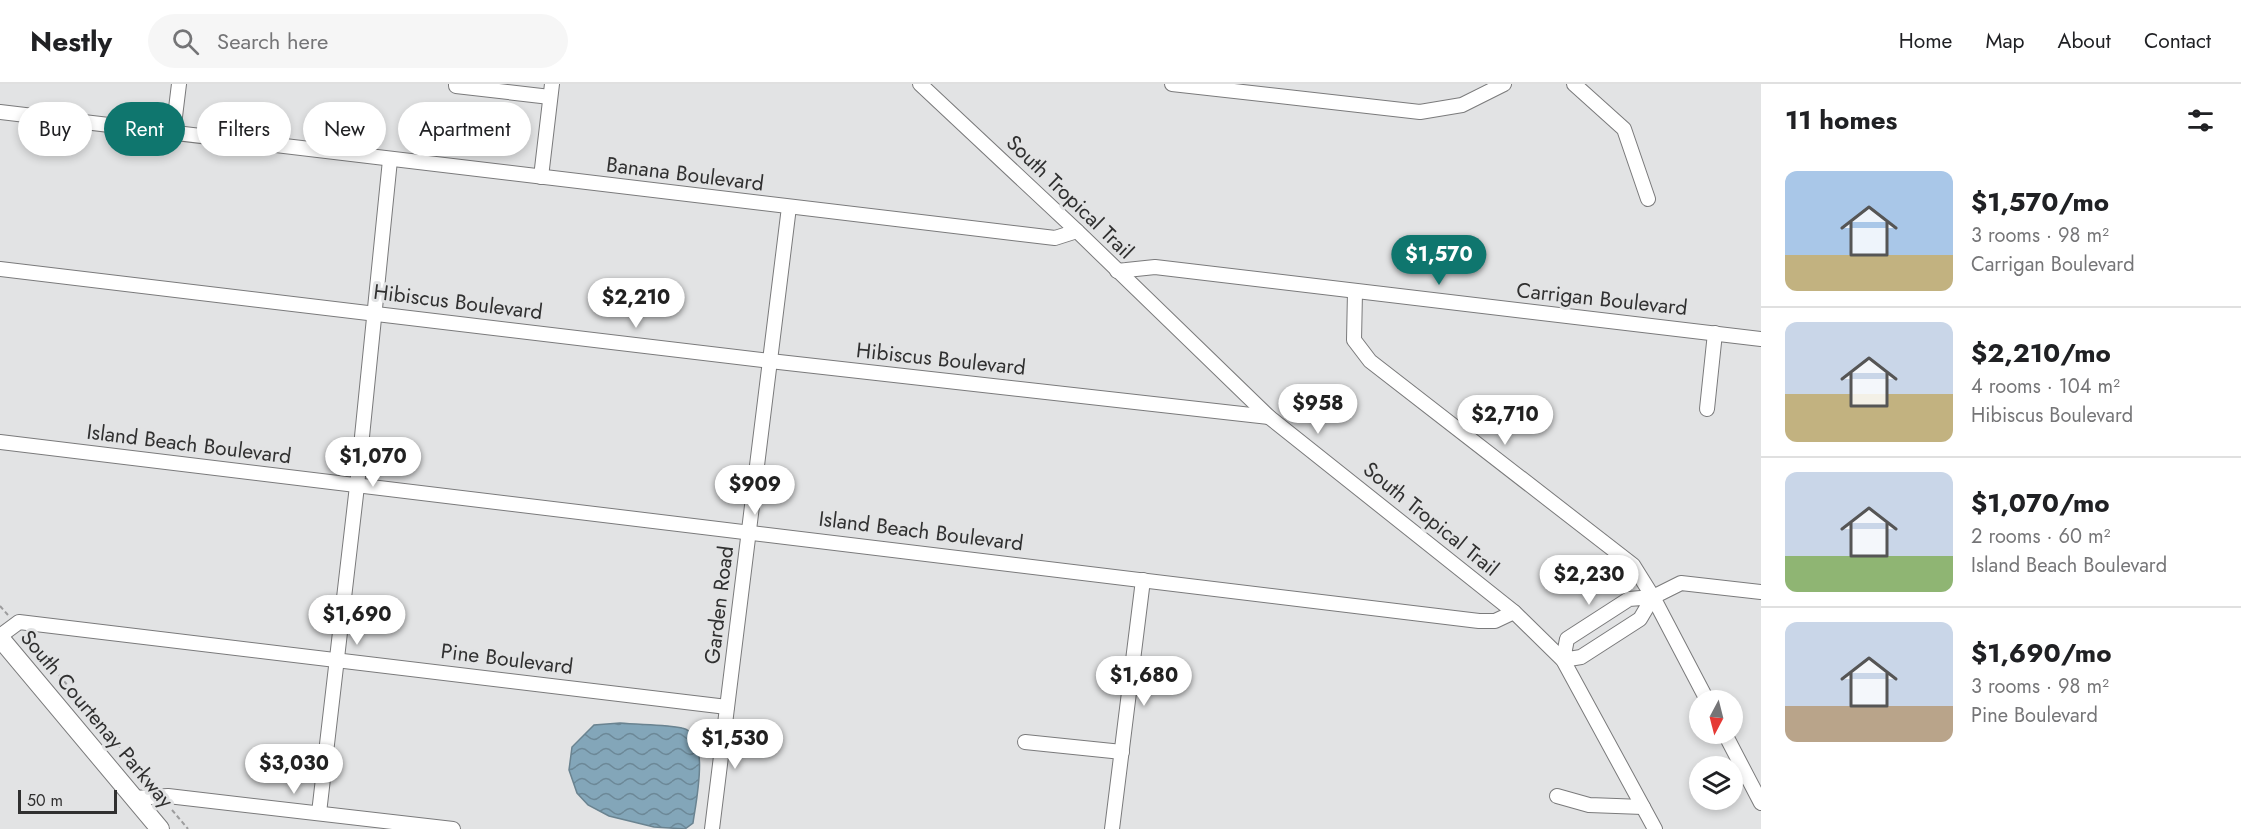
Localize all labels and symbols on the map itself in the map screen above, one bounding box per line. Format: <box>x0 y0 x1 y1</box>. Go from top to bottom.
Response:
street label: South Tropical Trail <box>999 128 1141 266</box>
street label: Banana Boulevard <box>605 149 765 199</box>
pin: $1,570 <box>1390 235 1488 286</box>
street label: Carrigan Boulevard <box>1515 275 1689 323</box>
street label: Hibiscus Boulevard <box>372 277 544 327</box>
pin: $2,210 <box>587 278 685 329</box>
street label: Hibiscus Boulevard <box>855 335 1027 383</box>
pin: $958 <box>1282 384 1354 435</box>
pin: $2,710 <box>1456 395 1554 446</box>
street label: Island Beach Boulevard <box>85 417 293 471</box>
pin: $1,070 <box>324 437 422 488</box>
street label: South Tropical Trail <box>1357 455 1505 583</box>
pin: $909 <box>719 465 791 516</box>
street label: Island Beach Boulevard <box>817 504 1025 558</box>
street label: Garden Road <box>697 544 741 666</box>
pin: $2,230 <box>1540 555 1638 606</box>
pin: $1,690 <box>308 595 406 646</box>
street label: South Courtenay Parkway <box>13 624 181 815</box>
street label: Pine Boulevard <box>439 636 575 682</box>
pin: $1,680 <box>1095 656 1193 707</box>
north arrow <box>1689 690 1743 744</box>
pin: $1,530 <box>686 719 784 770</box>
pin: $3,030 <box>245 744 343 795</box>
scale bar <box>18 787 117 814</box>

